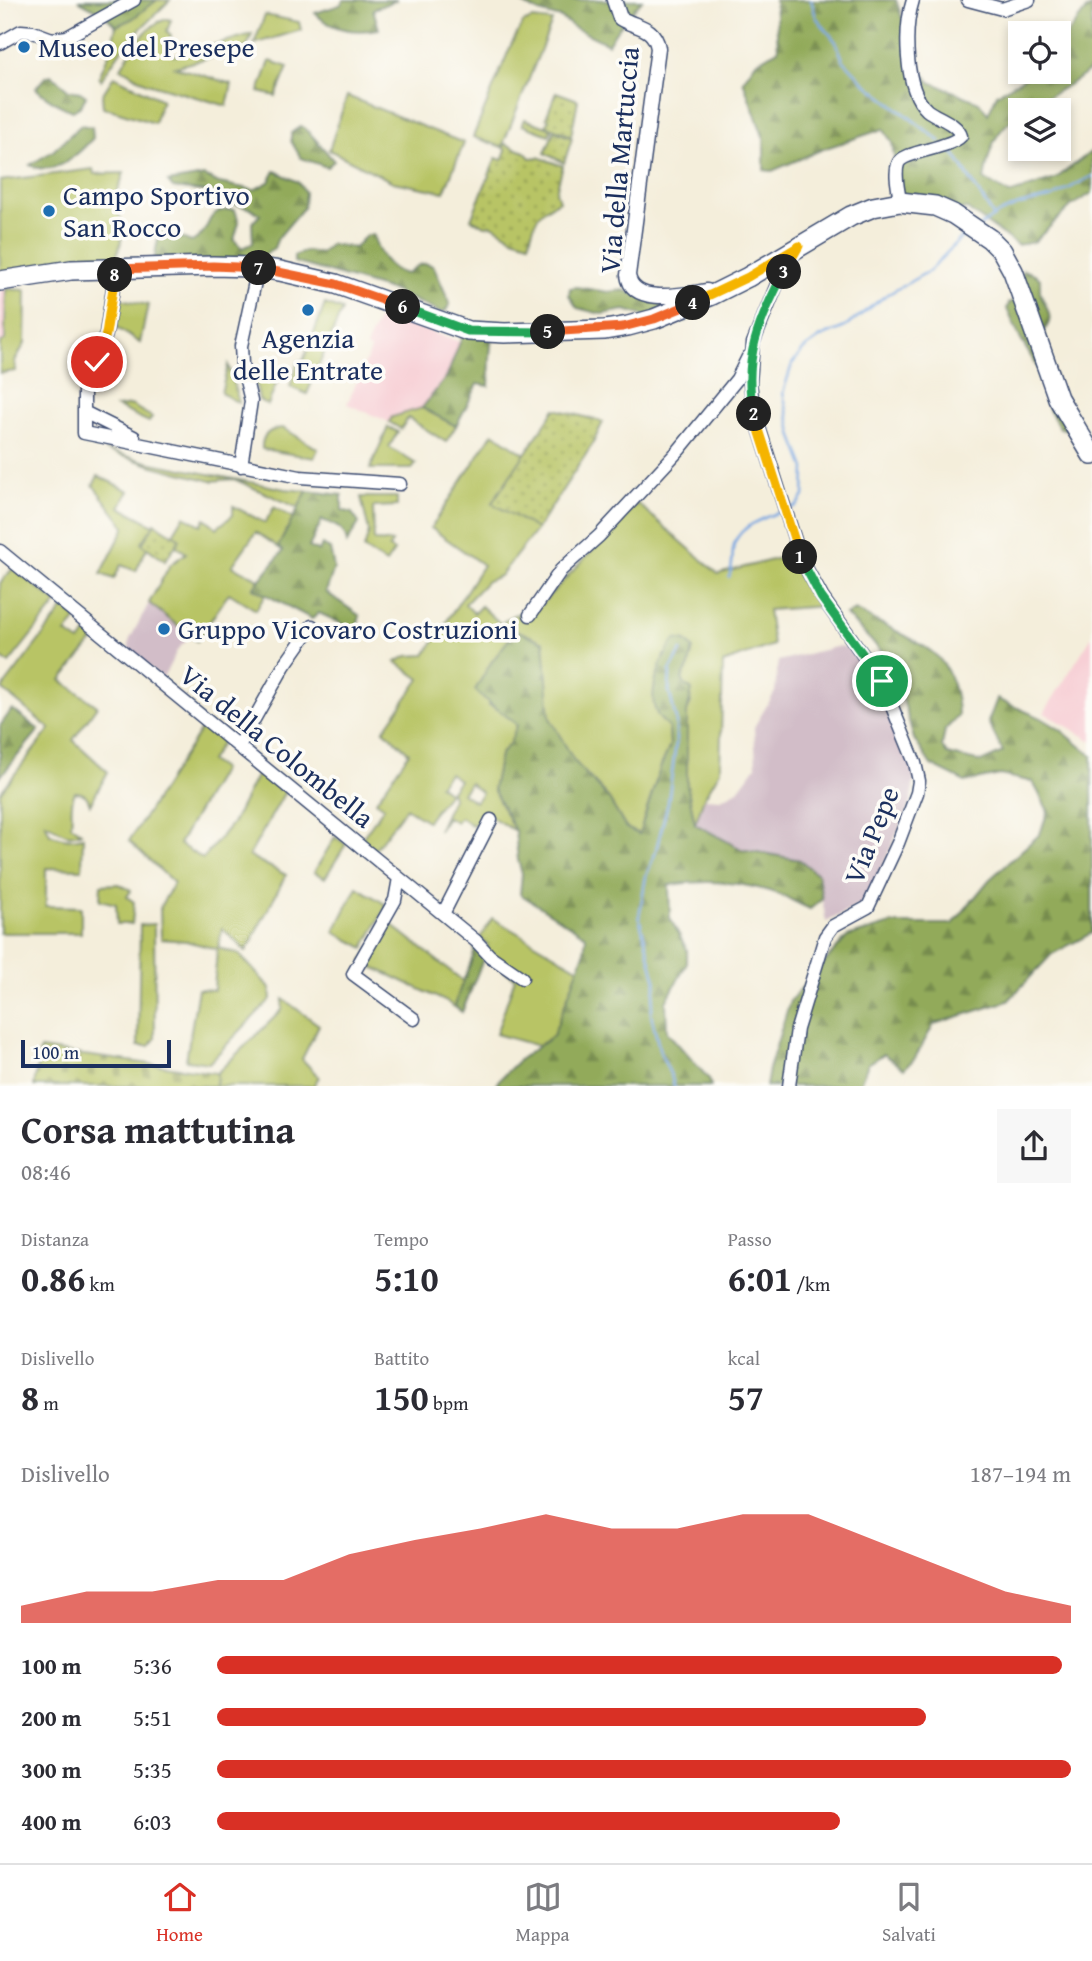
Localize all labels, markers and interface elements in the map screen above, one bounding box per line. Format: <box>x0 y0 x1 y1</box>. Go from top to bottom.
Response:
map controls <box>1008 21 1071 161</box>
button: locate <box>1008 21 1071 84</box>
place label: Museo del Presepe <box>38 26 255 67</box>
marker: Museo del Presepe <box>16 39 32 55</box>
street label: Via della Martuccia <box>588 44 649 275</box>
button: layers <box>1008 98 1071 161</box>
place label: Campo Sportivo San Rocco <box>63 174 250 247</box>
marker: Campo Sportivo San Rocco <box>41 203 57 219</box>
pin: 7 <box>242 250 276 286</box>
text: 7 <box>254 253 263 281</box>
pin: 3 <box>766 254 802 290</box>
text: 3 <box>779 257 788 285</box>
pin: 8 <box>97 258 132 292</box>
text: 8 <box>110 260 119 288</box>
pin: 4 <box>676 286 710 320</box>
text: 4 <box>688 288 697 316</box>
pin: 6 <box>386 290 420 324</box>
text: 6 <box>398 292 407 320</box>
marker: Agenzia delle Entrate <box>300 302 316 318</box>
pin: 5 <box>530 314 566 350</box>
place label: Agenzia delle Entrate <box>233 317 383 390</box>
text: 5 <box>543 317 552 345</box>
pin <box>67 332 127 392</box>
icon: check <box>78 343 116 381</box>
pin: 2 <box>736 396 772 432</box>
text: 2 <box>749 399 758 427</box>
pin: 1 <box>782 540 818 574</box>
text: 1 <box>795 542 804 570</box>
place label: Gruppo Vicovaro Costruzioni <box>178 608 518 649</box>
marker: Gruppo Vicovaro Costruzioni <box>156 621 172 637</box>
pin <box>852 651 912 711</box>
street label: Via della Colombella <box>171 654 384 838</box>
icon: arrive <box>863 662 901 700</box>
street label: Via Pepe <box>832 780 909 890</box>
scale bar <box>21 1037 172 1069</box>
text: 100 m <box>32 1038 79 1066</box>
text: Corsa mattutina <box>21 1101 295 1157</box>
button: share <box>997 1109 1071 1183</box>
text: 08:46 <box>21 1155 71 1188</box>
text: Distanza <box>21 1225 89 1253</box>
text: Tempo <box>374 1225 429 1253</box>
text: Passo <box>728 1225 772 1253</box>
text: 0.86 <box>21 1253 85 1304</box>
text: 5:10 <box>374 1253 439 1304</box>
text: 6:01 <box>728 1253 792 1304</box>
text: km <box>85 1270 115 1298</box>
text: /km <box>792 1270 830 1298</box>
text: Dislivello <box>21 1344 94 1372</box>
text: Battito <box>374 1344 429 1372</box>
text: kcal <box>728 1344 760 1372</box>
text: 8 <box>21 1372 39 1423</box>
text: 150 <box>374 1372 429 1423</box>
text: 57 <box>728 1372 764 1423</box>
text: m <box>39 1389 59 1417</box>
text: bpm <box>429 1389 469 1417</box>
text: Dislivello <box>21 1457 110 1490</box>
text: 187–194 m <box>970 1457 1071 1490</box>
text: 100 m <box>21 1649 82 1682</box>
text: 5:36 <box>133 1649 172 1682</box>
text: 200 m <box>21 1701 82 1734</box>
text: 5:51 <box>133 1701 172 1734</box>
text: 300 m <box>21 1753 82 1786</box>
text: 5:35 <box>133 1753 172 1786</box>
text: 400 m <box>21 1805 82 1838</box>
text: 6:03 <box>133 1805 172 1838</box>
tab: Home <box>156 1878 203 1948</box>
tab: Mappa <box>516 1878 570 1948</box>
tab: Salvati <box>882 1878 936 1948</box>

